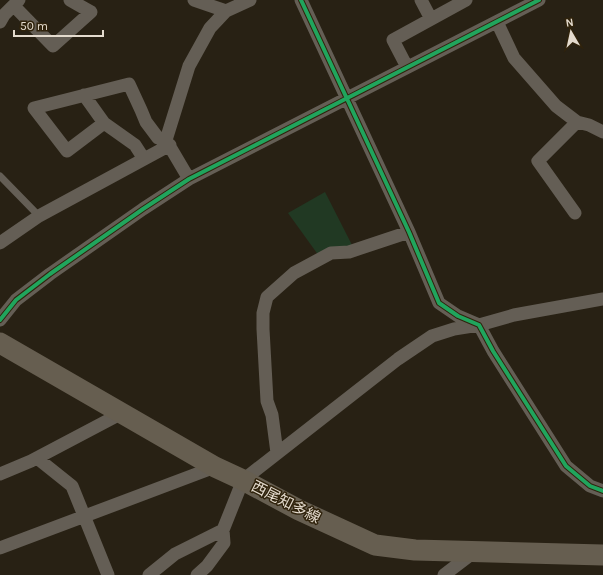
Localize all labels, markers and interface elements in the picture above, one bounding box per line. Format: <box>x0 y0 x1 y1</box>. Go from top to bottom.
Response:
scale bar <box>14 12 103 38</box>
north arrow <box>551 12 591 52</box>
text: N <box>565 16 574 30</box>
text: 50 m <box>20 19 48 33</box>
street label: 西尾知多線 <box>248 477 324 527</box>

